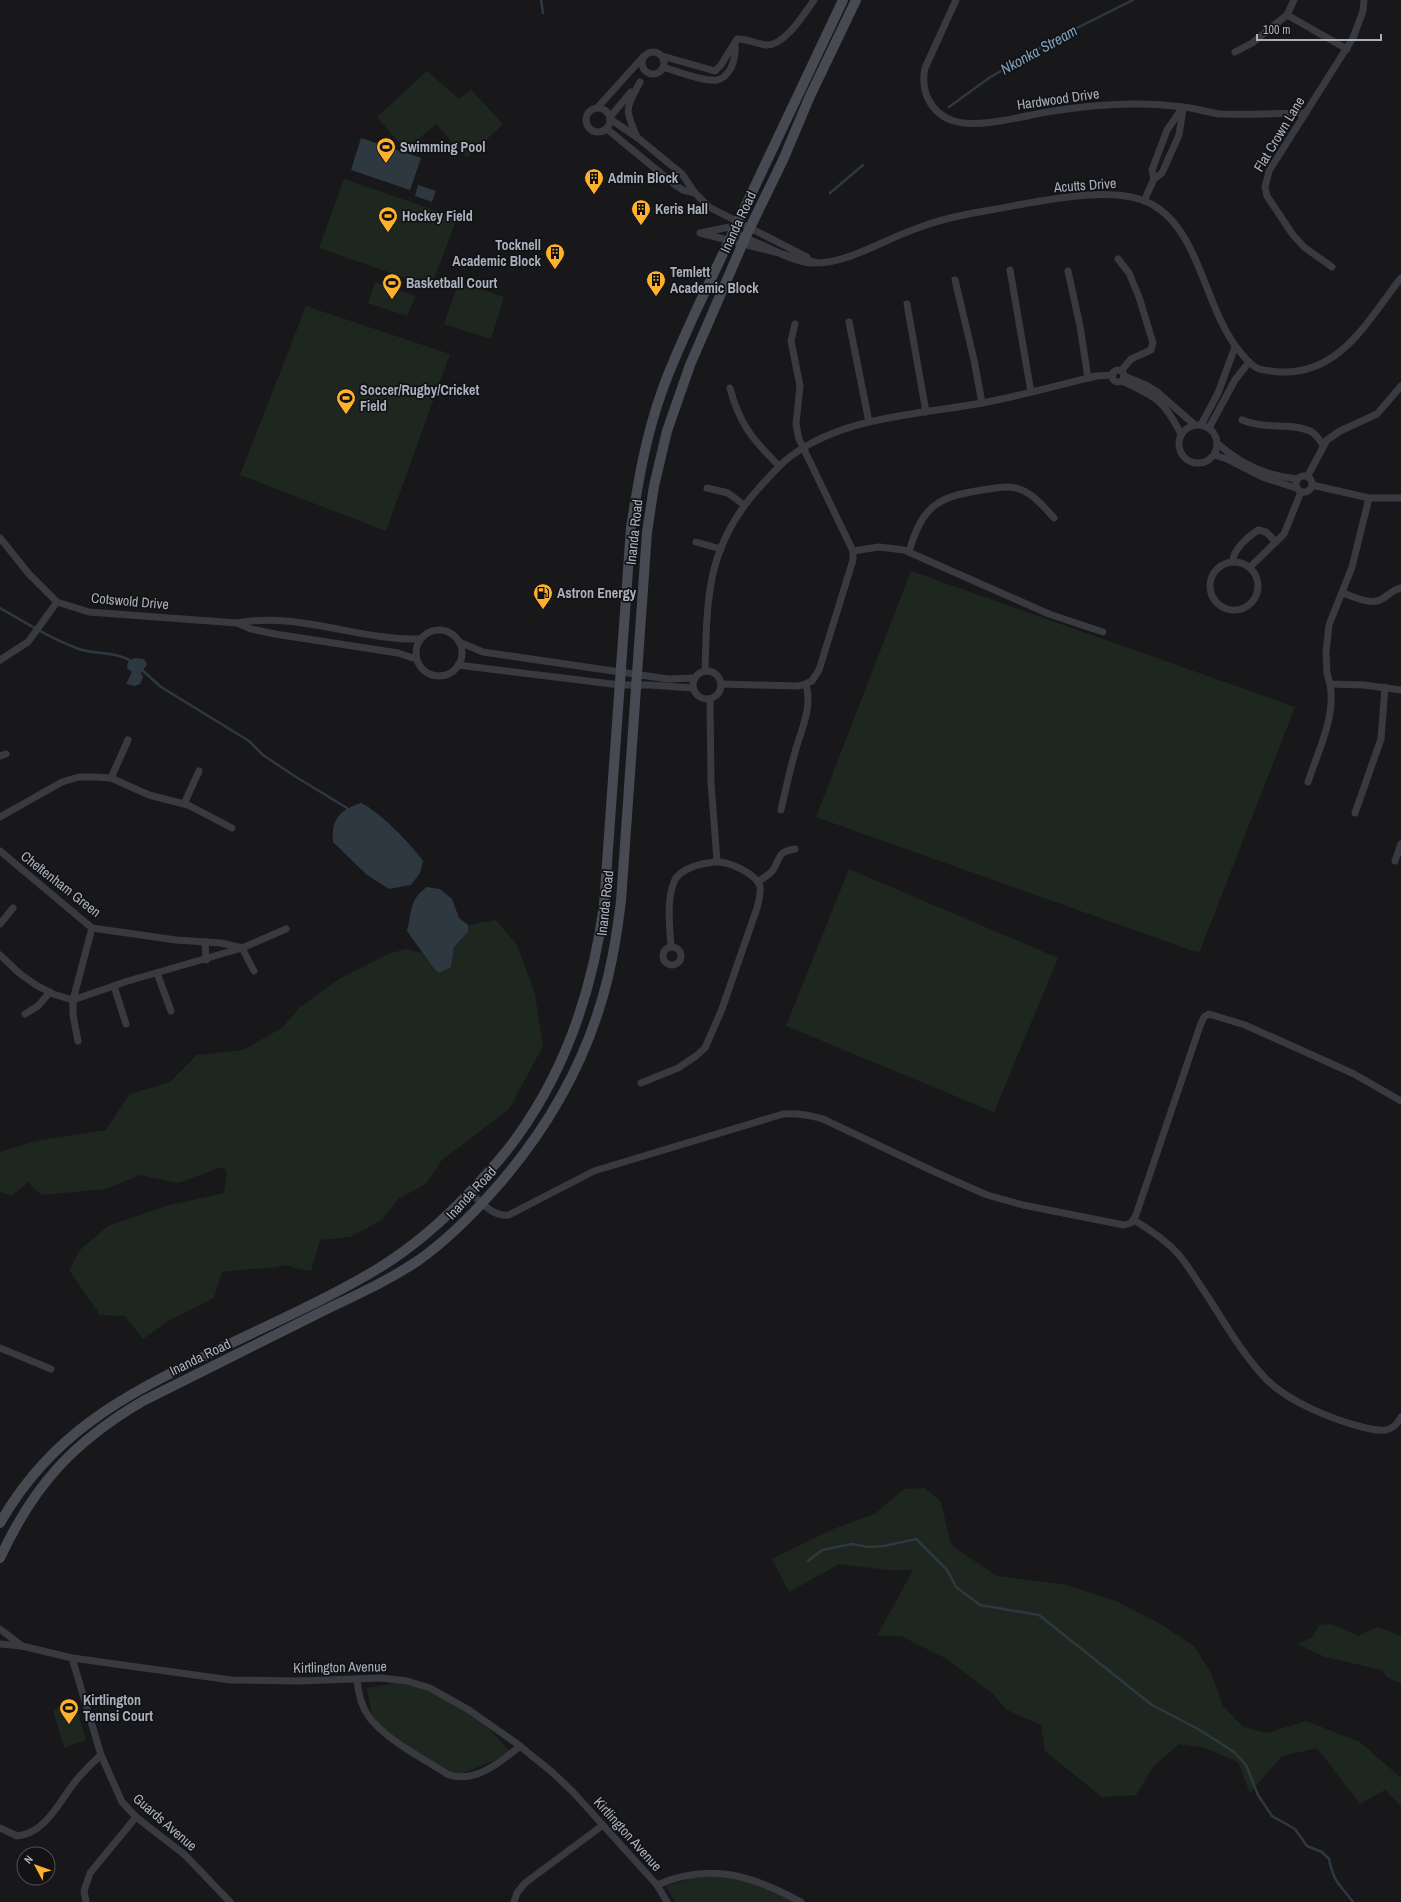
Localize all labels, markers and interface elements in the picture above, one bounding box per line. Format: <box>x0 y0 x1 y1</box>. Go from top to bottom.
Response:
scale bar <box>1257 16 1381 42</box>
water label: Nkonka Stream <box>997 20 1081 79</box>
text: 100 m <box>1263 22 1290 38</box>
street label: Hardwood Drive <box>1016 84 1100 114</box>
street label: Flat Crown Lane <box>1250 93 1308 175</box>
sports icon: Swimming Pool <box>375 136 397 164</box>
place label: Swimming Pool <box>400 138 485 156</box>
building icon: Admin Block <box>583 167 605 195</box>
place label: Admin Block <box>608 169 679 187</box>
street label: Acutts Drive <box>1052 174 1117 196</box>
street label: Inanda Road <box>716 188 760 256</box>
building icon: Keris Hall <box>630 198 652 226</box>
place label: Keris Hall <box>655 200 708 218</box>
sports icon: Hockey Field <box>377 205 399 233</box>
place label: Hockey Field <box>402 207 473 225</box>
place label: Tocknell Academic Block <box>452 236 542 270</box>
building icon: Tocknell Academic Block <box>544 242 566 270</box>
place label: Temlett Academic Block <box>670 263 759 297</box>
building icon: Temlett Academic Block <box>645 269 667 297</box>
sports icon: Basketball Court <box>381 272 403 300</box>
place label: Basketball Court <box>406 274 497 292</box>
place label: Soccer/Rugby/Cricket Field <box>360 381 479 415</box>
sports icon: Soccer/Rugby/Cricket Field <box>335 387 357 415</box>
street label: Inanda Road <box>622 498 646 566</box>
fuel station icon: Astron Energy <box>532 582 554 610</box>
place label: Astron Energy <box>557 584 637 602</box>
street label: Cotswold Drive <box>90 589 170 613</box>
street label: Cheltenham Green <box>17 847 105 921</box>
street label: Inanda Road <box>593 869 617 937</box>
street label: Inanda Road <box>442 1163 500 1223</box>
street label: Inanda Road <box>167 1334 233 1380</box>
street label: Kirtlington Avenue <box>293 1657 387 1677</box>
place label: Kirtlington Tennsi Court <box>83 1691 153 1725</box>
sports icon: Kirtlington Tennsi Court <box>58 1697 80 1725</box>
street label: Guards Avenue <box>129 1789 201 1855</box>
street label: Kirtlington Avenue <box>590 1793 666 1875</box>
north arrow <box>16 1846 56 1886</box>
text: N <box>21 1852 36 1866</box>

